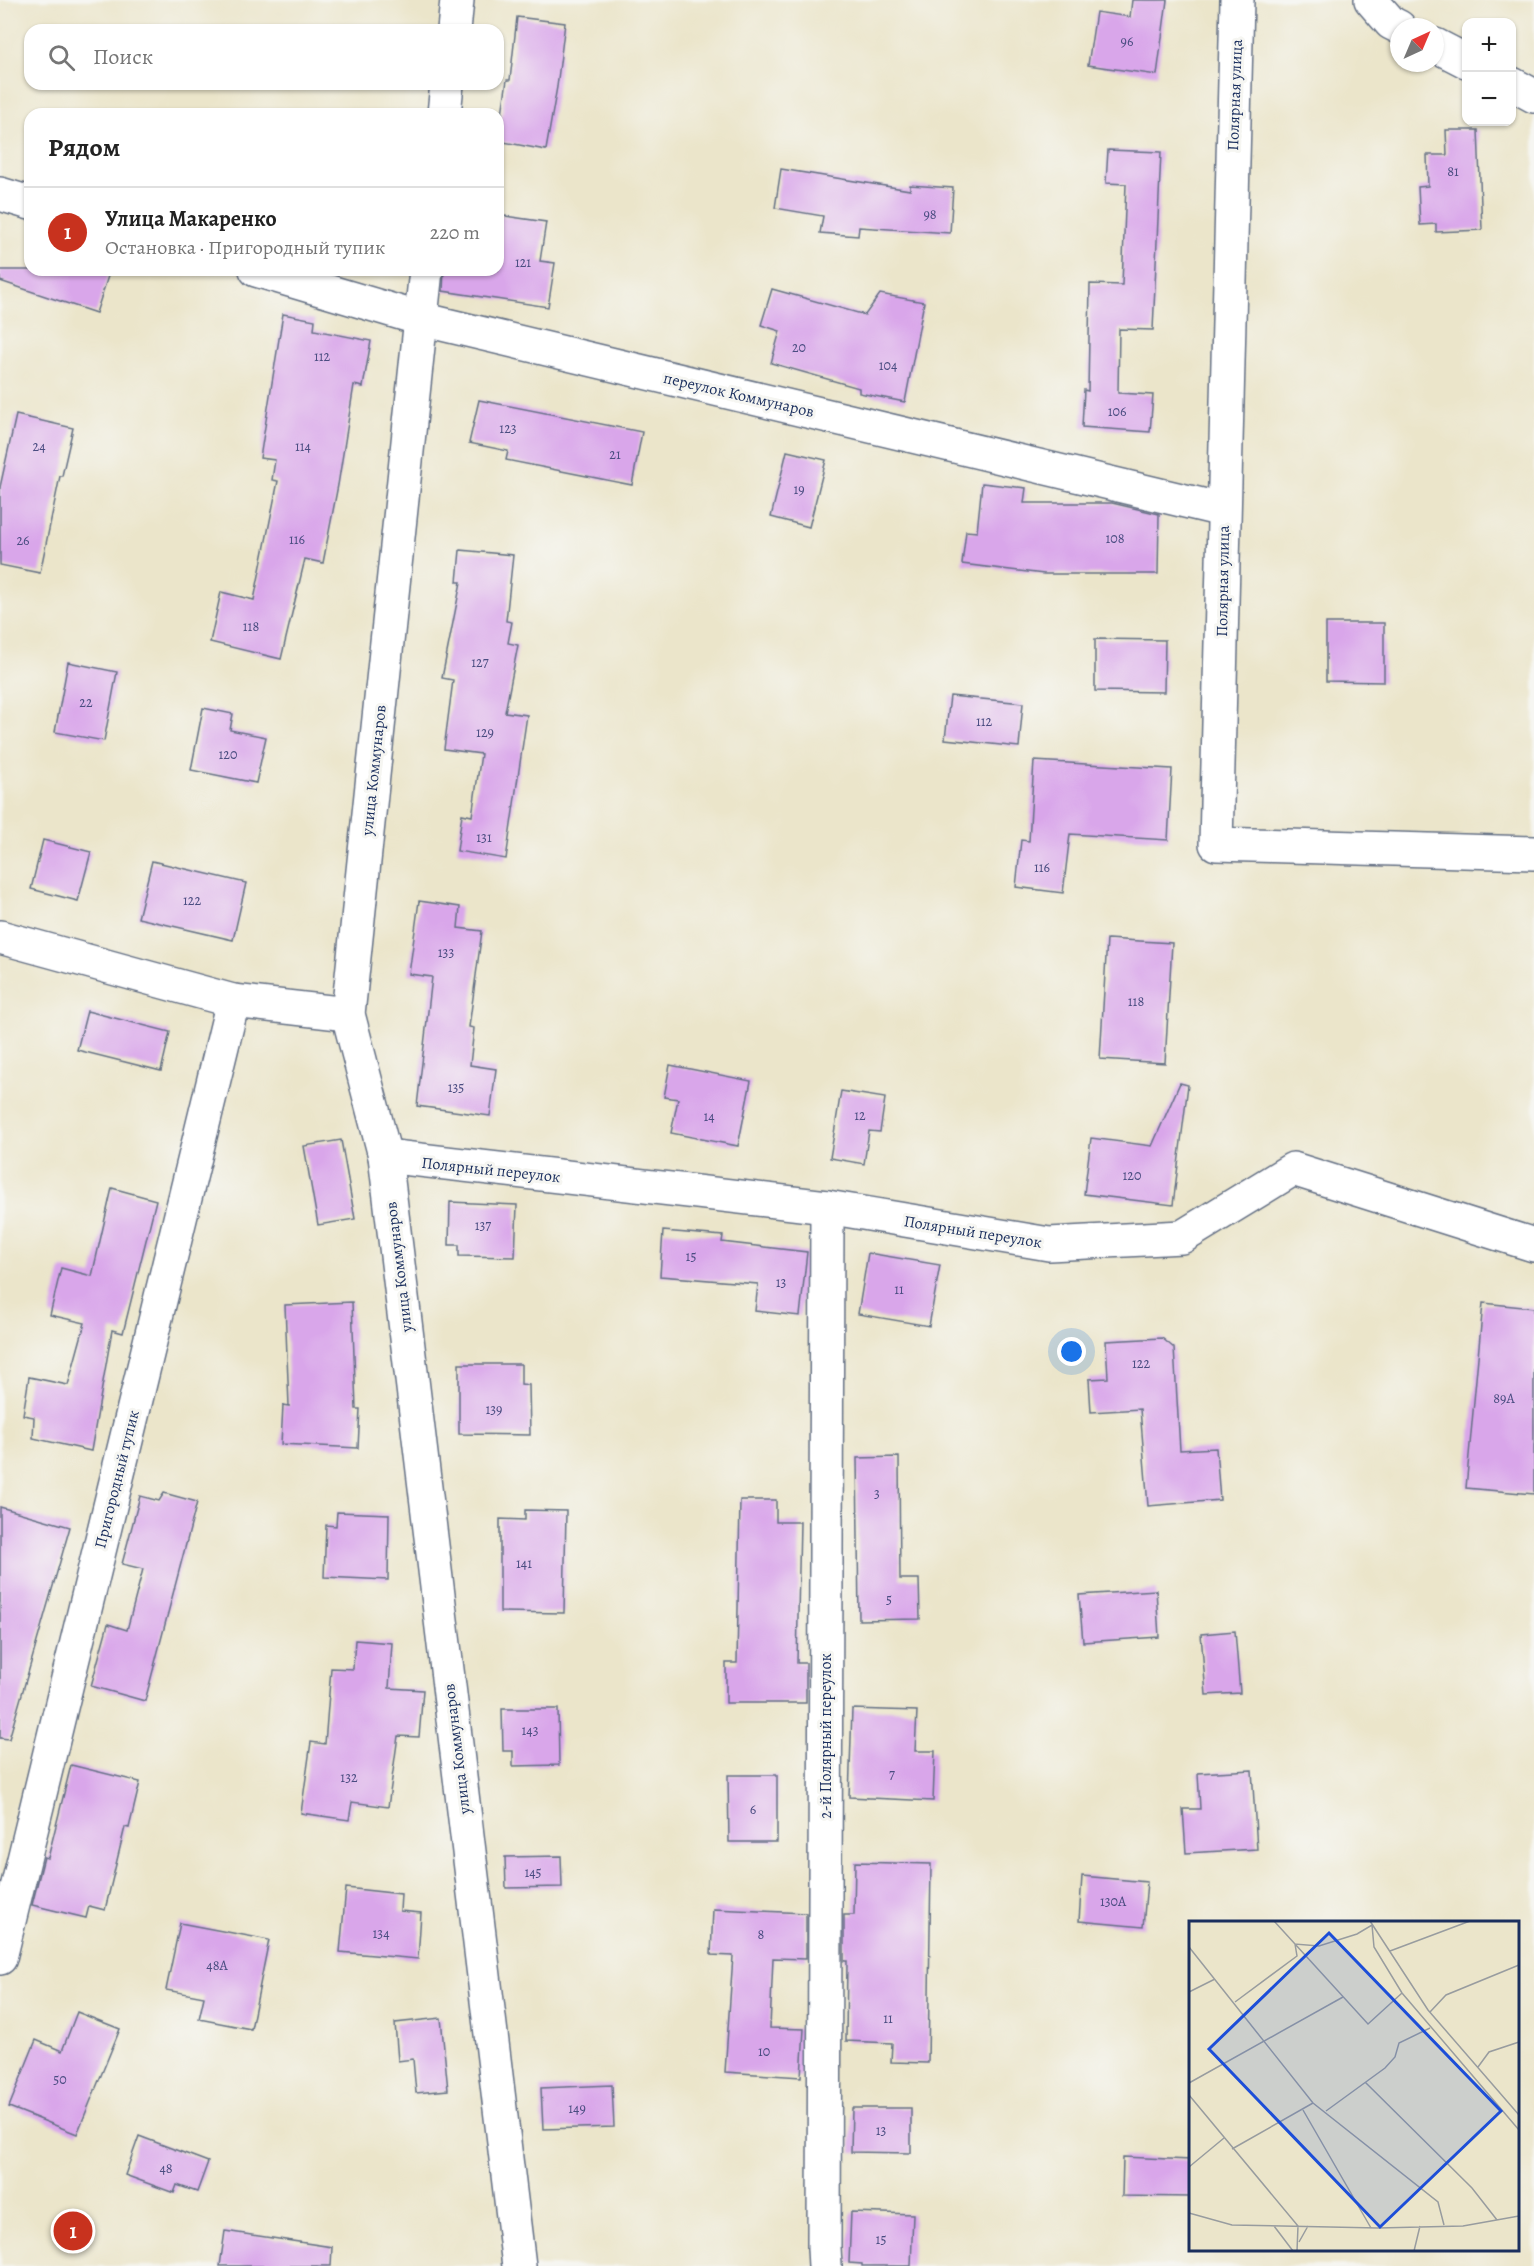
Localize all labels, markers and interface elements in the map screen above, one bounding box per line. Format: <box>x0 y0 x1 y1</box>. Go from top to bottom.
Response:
north arrow <box>1390 18 1444 72</box>
map controls <box>1462 18 1516 126</box>
button: + <box>1462 18 1516 72</box>
search box <box>24 24 504 90</box>
house number: 96 <box>1121 32 1133 51</box>
street label: Полярная улица <box>1222 38 1248 151</box>
icon: search <box>45 41 78 74</box>
text: Поиск <box>93 42 153 72</box>
button: − <box>1462 72 1516 126</box>
text: Рядом <box>48 130 120 165</box>
house number: 81 <box>1447 162 1459 181</box>
text: Улица Макаренко <box>105 204 277 234</box>
house number: 98 <box>923 205 937 224</box>
text: 1 <box>64 219 71 246</box>
text: 220 m <box>430 219 480 246</box>
text: Остановка · Пригородный тупик <box>105 234 385 261</box>
house number: 121 <box>515 253 531 272</box>
house number: 20 <box>792 338 806 357</box>
house number: 112 <box>314 347 330 366</box>
house number: 104 <box>879 356 897 375</box>
street label: переулок Коммунаров <box>661 367 816 423</box>
house number: 106 <box>1108 402 1126 421</box>
house number: 123 <box>499 419 517 438</box>
house number: 24 <box>33 437 46 456</box>
house number: 114 <box>295 437 311 456</box>
house number: 21 <box>609 445 621 464</box>
house number: 19 <box>793 480 805 499</box>
street label: Полярная улица <box>1211 524 1235 637</box>
house number: 108 <box>1105 529 1125 548</box>
house number: 116 <box>289 530 305 549</box>
house number: 26 <box>16 531 30 550</box>
house number: 118 <box>243 617 259 636</box>
house number: 127 <box>471 653 489 672</box>
house number: 22 <box>79 693 93 712</box>
street label: улица Коммунаров <box>356 704 392 838</box>
house number: 112 <box>976 712 992 731</box>
house number: 129 <box>476 723 494 742</box>
house number: 120 <box>219 745 237 764</box>
house number: 131 <box>476 828 492 847</box>
house number: 116 <box>1034 858 1050 877</box>
house number: 122 <box>183 891 201 910</box>
house number: 133 <box>438 943 454 962</box>
house number: 118 <box>1128 992 1144 1011</box>
house number: 135 <box>448 1078 464 1097</box>
house number: 12 <box>854 1106 866 1125</box>
house number: 14 <box>703 1107 715 1126</box>
street label: Полярный переулок <box>420 1152 561 1188</box>
house number: 120 <box>1123 1166 1141 1185</box>
street label: улица Коммунаров <box>380 1200 418 1334</box>
street label: Полярный переулок <box>902 1210 1043 1254</box>
house number: 137 <box>475 1216 491 1235</box>
house number: 15 <box>686 1247 696 1266</box>
house number: 13 <box>776 1273 786 1292</box>
house number: 11 <box>894 1280 904 1299</box>
your location <box>1057 1337 1086 1366</box>
house number: 122 <box>1132 1354 1150 1373</box>
house number: 89А <box>1493 1389 1515 1408</box>
house number: 139 <box>486 1400 502 1419</box>
street label: Пригородный тупик <box>89 1408 145 1551</box>
house number: 3 <box>874 1484 880 1503</box>
house number: 141 <box>516 1554 532 1573</box>
house number: 5 <box>886 1590 892 1609</box>
street label: 2-й Полярный переулок <box>815 1653 837 1819</box>
street label: улица Коммунаров <box>438 1682 476 1816</box>
house number: 143 <box>522 1721 539 1740</box>
house number: 7 <box>889 1765 895 1784</box>
house number: 132 <box>340 1768 358 1787</box>
house number: 6 <box>750 1800 756 1819</box>
house number: 145 <box>524 1863 542 1882</box>
house number: 130А <box>1100 1892 1127 1911</box>
inset map <box>1189 1921 1519 2251</box>
house number: 134 <box>373 1924 389 1943</box>
house number: 8 <box>758 1925 765 1944</box>
house number: 48А <box>206 1956 228 1975</box>
house number: 11 <box>883 2009 893 2028</box>
house number: 10 <box>758 2042 770 2061</box>
house number: 50 <box>53 2070 67 2089</box>
house number: 149 <box>568 2099 586 2118</box>
house number: 13 <box>876 2121 886 2140</box>
house number: 48 <box>159 2159 173 2178</box>
pin: 1 <box>54 2208 92 2254</box>
house number: 15 <box>876 2230 886 2249</box>

